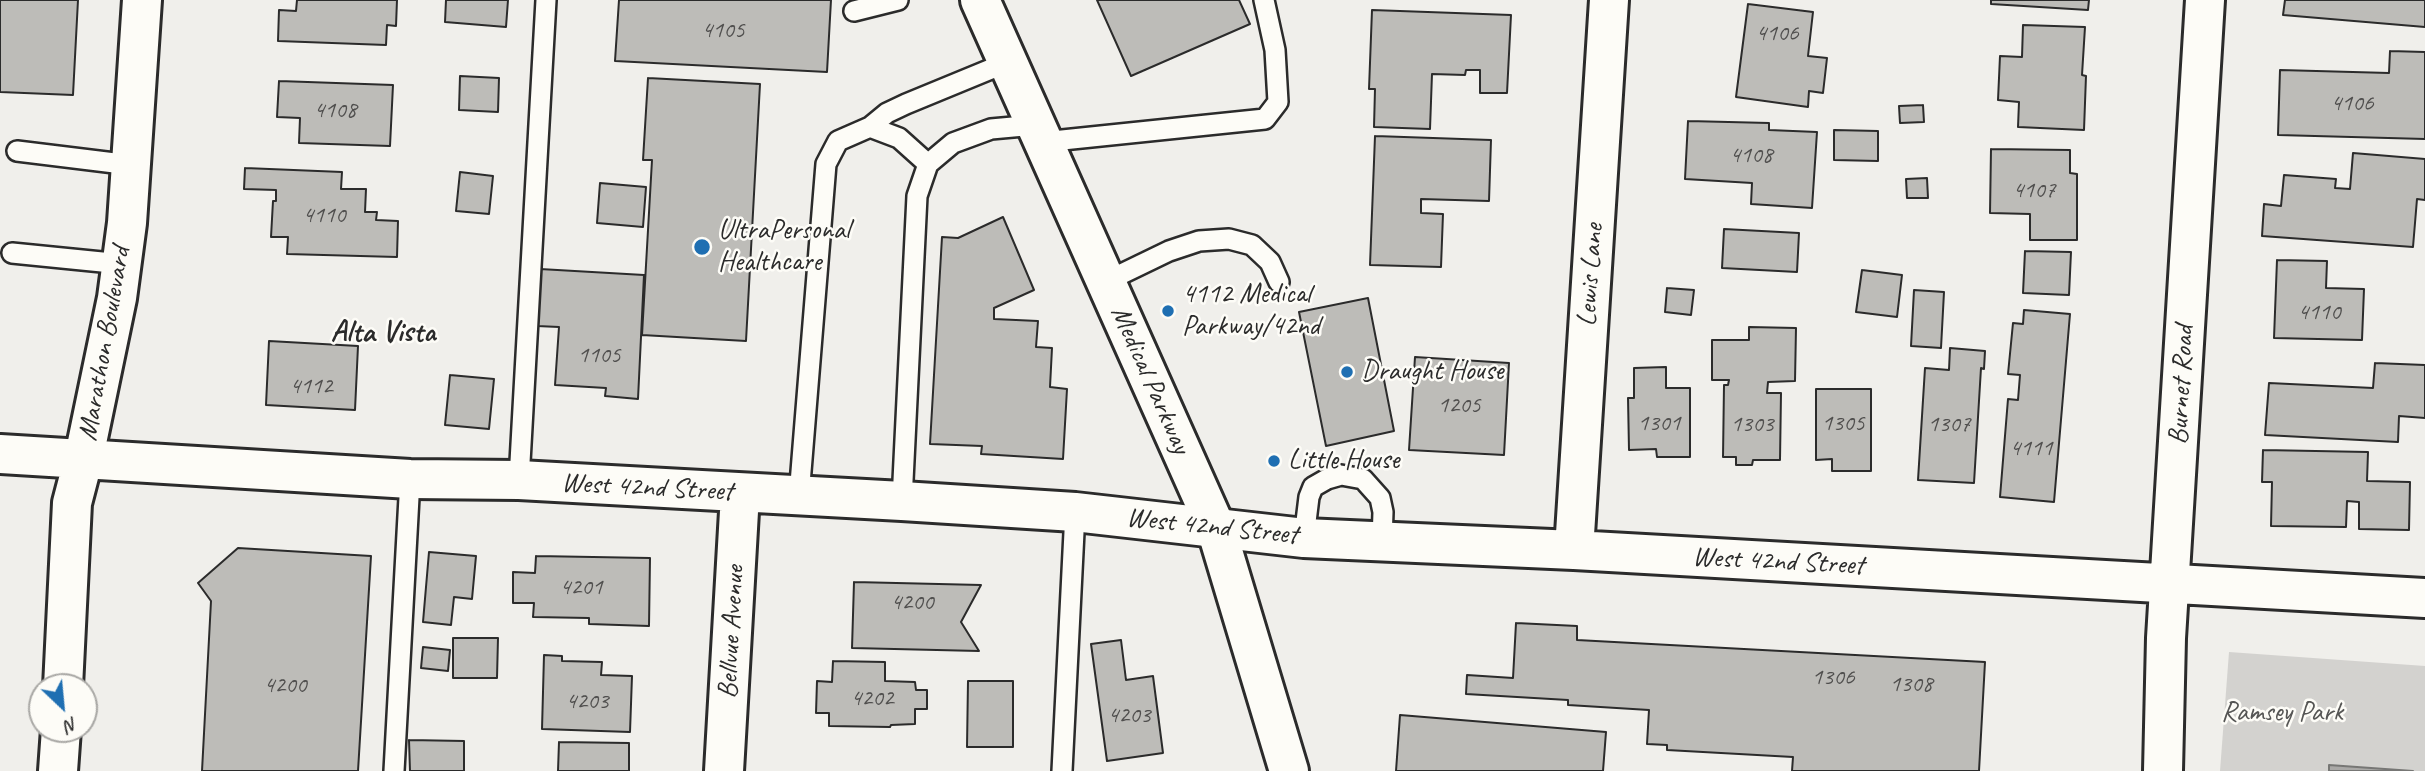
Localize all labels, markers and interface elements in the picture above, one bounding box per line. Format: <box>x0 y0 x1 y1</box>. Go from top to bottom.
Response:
house number: 4105 <box>701 17 745 45</box>
house number: 4106 <box>1755 20 1799 48</box>
house number: 4106 <box>2330 90 2374 118</box>
house number: 4108 <box>313 97 357 125</box>
house number: 4108 <box>1729 142 1773 170</box>
house number: 4107 <box>2012 177 2056 205</box>
house number: 4110 <box>302 202 346 230</box>
place label: UltraPersonal Healthcare <box>718 214 850 280</box>
street label: Lewis Lane <box>1571 222 1611 328</box>
marker: UltraPersonal Healthcare <box>692 237 712 257</box>
street label: Marathon Boulevard <box>71 244 139 444</box>
place label: 4112 Medical Parkway/42nd <box>1182 278 1320 344</box>
house number: 4110 <box>2297 299 2341 327</box>
street label: Medical Parkway <box>1103 301 1197 459</box>
marker: 4112 Medical Parkway/42nd <box>1160 303 1176 319</box>
district label: Alta Vista <box>331 315 435 351</box>
street label: Burnet Road <box>2162 324 2202 446</box>
house number: 1105 <box>577 342 621 370</box>
place label: Draught House <box>1361 355 1503 389</box>
marker: Draught House <box>1339 364 1355 380</box>
house number: 4112 <box>289 373 333 401</box>
house number: 1205 <box>1437 392 1481 420</box>
house number: 1301 <box>1637 410 1681 438</box>
house number: 1305 <box>1821 410 1865 438</box>
house number: 1303 <box>1730 411 1774 439</box>
house number: 1307 <box>1927 411 1971 439</box>
house number: 4111 <box>2009 435 2053 463</box>
place label: Little House <box>1288 444 1399 478</box>
marker: Little House <box>1266 453 1282 469</box>
street label: West 42nd Street <box>560 467 734 509</box>
street label: West 42nd Street <box>1125 501 1299 553</box>
street label: West 42nd Street <box>1691 541 1865 583</box>
street label: Bellvue Avenue <box>712 565 752 699</box>
house number: 4201 <box>559 574 603 602</box>
house number: 4200 <box>890 589 934 617</box>
house number: 1306 <box>1811 664 1855 692</box>
house number: 1308 <box>1889 671 1933 699</box>
house number: 4200 <box>263 672 307 700</box>
north arrow <box>28 673 98 743</box>
house number: 4202 <box>850 685 894 713</box>
house number: 4203 <box>565 688 609 716</box>
park label: Ramsey Park <box>2221 696 2343 730</box>
house number: 4203 <box>1107 702 1151 730</box>
text: N <box>61 712 82 738</box>

